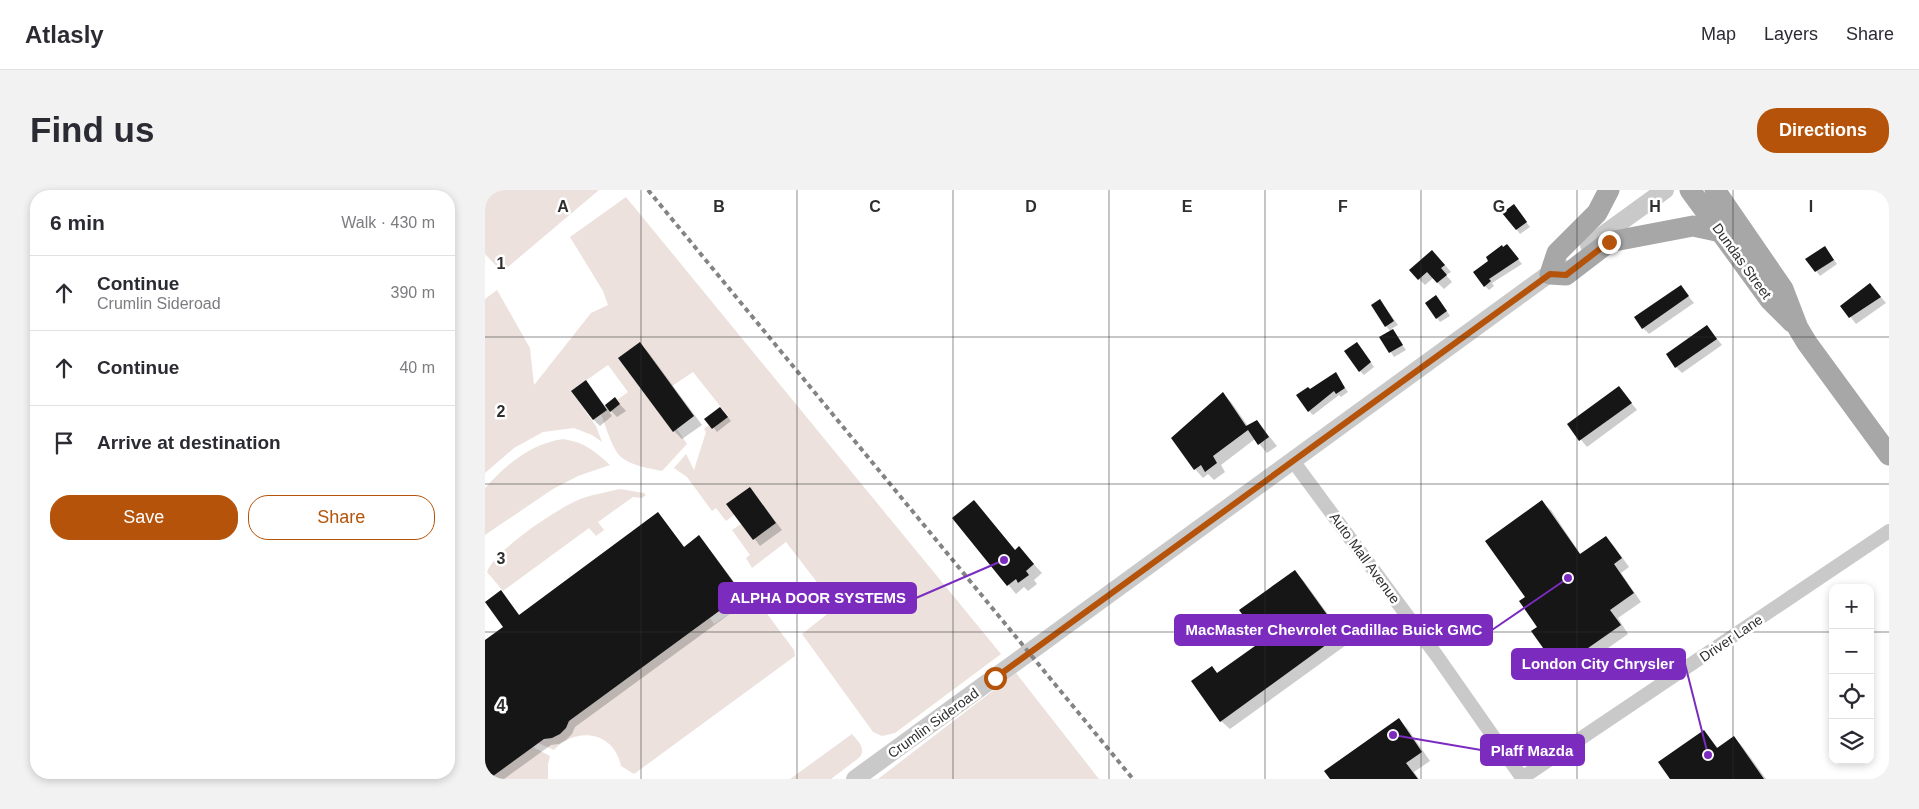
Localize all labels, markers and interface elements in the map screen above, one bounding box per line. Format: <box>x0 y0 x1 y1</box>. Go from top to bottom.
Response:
text: Atlasly <box>25 21 104 48</box>
text: Map <box>1701 24 1736 44</box>
text: Layers <box>1764 24 1818 44</box>
text: Share <box>1846 24 1894 44</box>
button: Directions <box>1757 108 1889 153</box>
text: Find us <box>30 110 154 149</box>
text: A <box>557 198 569 215</box>
text: B <box>713 198 725 215</box>
text: C <box>869 198 881 215</box>
text: D <box>1025 198 1037 215</box>
text: E <box>1182 198 1193 215</box>
text: F <box>1338 198 1348 215</box>
text: G <box>1493 198 1505 215</box>
text: H <box>1649 198 1661 215</box>
text: I <box>1809 198 1813 215</box>
text: 6 min <box>50 211 105 234</box>
text: Walk · 430 m <box>341 214 435 231</box>
street label: Dundas Street <box>1709 220 1775 302</box>
route end <box>1598 231 1621 254</box>
text: 1 <box>497 255 506 272</box>
text: Continue <box>97 273 179 294</box>
icon: ahead <box>50 279 78 307</box>
text: 390 m <box>391 284 435 301</box>
text: Crumlin Sideroad <box>97 295 221 312</box>
icon: ahead <box>50 354 78 382</box>
text: Continue <box>97 357 179 378</box>
text: 40 m <box>399 359 435 376</box>
text: 2 <box>497 403 506 420</box>
icon: arrive <box>50 429 78 457</box>
text: Arrive at destination <box>97 432 281 453</box>
button: Save <box>50 495 238 540</box>
button: Share <box>248 495 435 540</box>
street label: Auto Mall Avenue <box>1327 509 1404 607</box>
text: 3 <box>497 550 506 567</box>
callout: ALPHA DOOR SYSTEMS <box>719 583 916 613</box>
map controls <box>1829 584 1874 764</box>
button: + <box>1829 584 1874 629</box>
text: ALPHA DOOR SYSTEMS <box>730 589 906 606</box>
street label: Driver Lane <box>1697 611 1766 665</box>
callout: MacMaster Chevrolet Cadillac Buick GMC <box>1175 615 1492 645</box>
text: MacMaster Chevrolet Cadillac Buick GMC <box>1186 621 1483 638</box>
button: − <box>1829 629 1874 674</box>
callout: London City Chrysler <box>1512 649 1685 679</box>
text: London City Chrysler <box>1522 655 1674 672</box>
route start <box>984 667 1007 690</box>
button: locate <box>1829 674 1874 719</box>
street label: Crumlin Sideroad <box>885 685 981 761</box>
text: 4 <box>497 697 506 714</box>
button: layers <box>1829 719 1874 764</box>
callout: Plaff Mazda <box>1481 735 1584 765</box>
text: Plaff Mazda <box>1491 742 1574 759</box>

